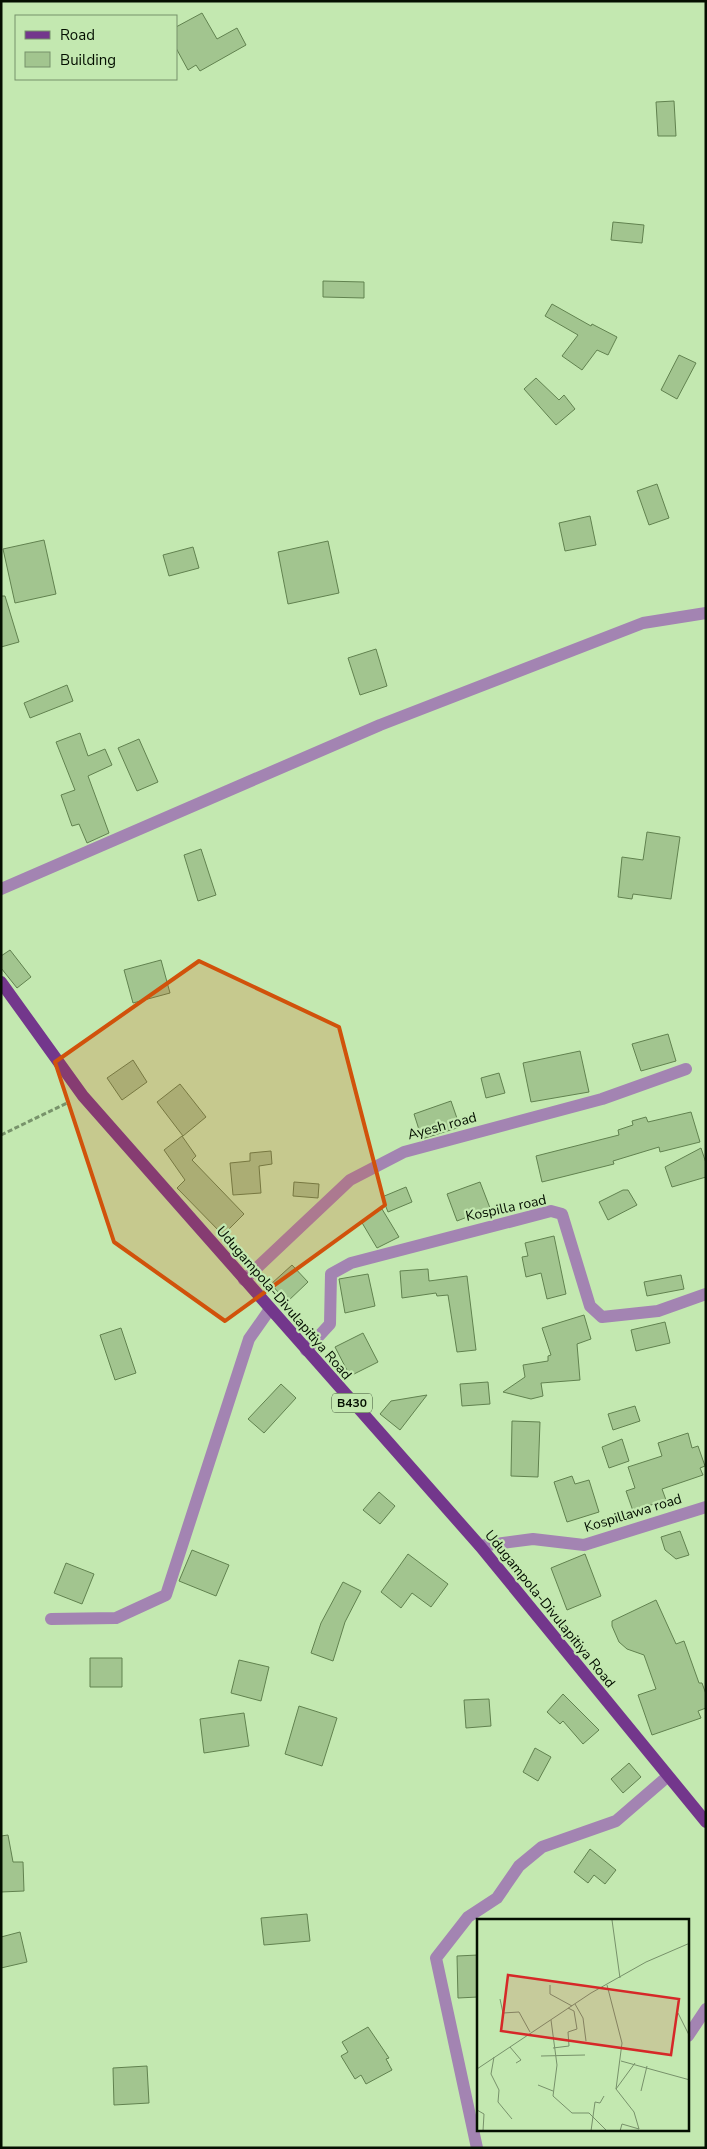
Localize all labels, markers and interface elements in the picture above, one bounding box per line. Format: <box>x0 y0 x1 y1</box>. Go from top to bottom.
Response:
legend <box>15 15 178 80</box>
text: Road <box>60 25 95 45</box>
text: Building <box>60 50 116 70</box>
street label: Ayesh road <box>405 1108 479 1144</box>
street label: Kospilla road <box>464 1190 548 1226</box>
street label: Udugampola-Divulapitiya Road <box>212 1222 356 1384</box>
road number: B430 <box>332 1394 372 1412</box>
street label: Kospillawa road <box>582 1489 684 1537</box>
street label: Udugampola-Divulapitiya Road <box>480 1526 620 1692</box>
inset map <box>477 1919 690 2132</box>

